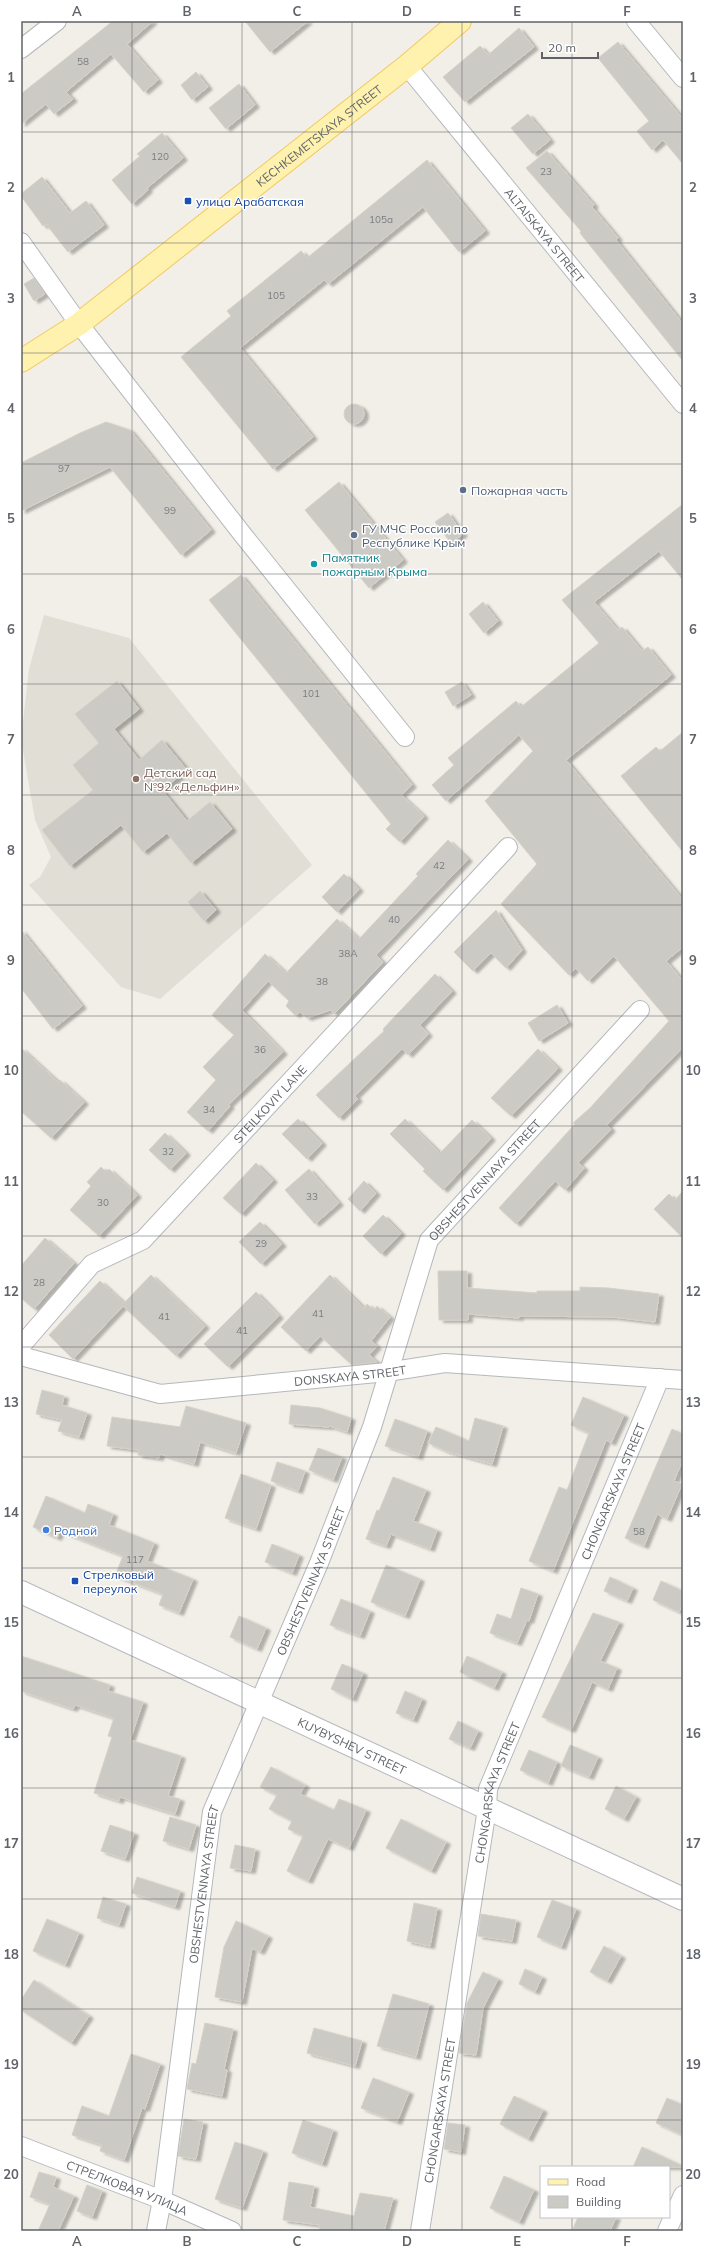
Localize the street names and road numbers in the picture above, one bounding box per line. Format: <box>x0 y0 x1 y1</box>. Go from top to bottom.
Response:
street label: KECHKEMETSKAYA STREET <box>253 81 386 190</box>
street label: ALTAISKAYA STREET <box>502 185 588 286</box>
street label: STEILKOVIY LANE <box>230 1062 309 1146</box>
street label: OBSHESTVENNAYA STREET <box>425 1115 544 1244</box>
street label: DONSKAYA STREET <box>293 1362 408 1388</box>
street label: CHONGARSKAYA STREET <box>577 1420 648 1562</box>
street label: OBSHESTVENNAYA STREET <box>273 1504 348 1658</box>
street label: KUYBYSHEV STREET <box>295 1714 409 1778</box>
street label: CHONGARSKAYA STREET <box>471 1719 523 1864</box>
street label: OBSHESTVENNAYA STREET <box>185 1802 222 1964</box>
street label: CHONGARSKAYA STREET <box>420 2036 458 2184</box>
street label: СТРЕЛКОВАЯ УЛИЦА <box>64 2157 190 2218</box>

